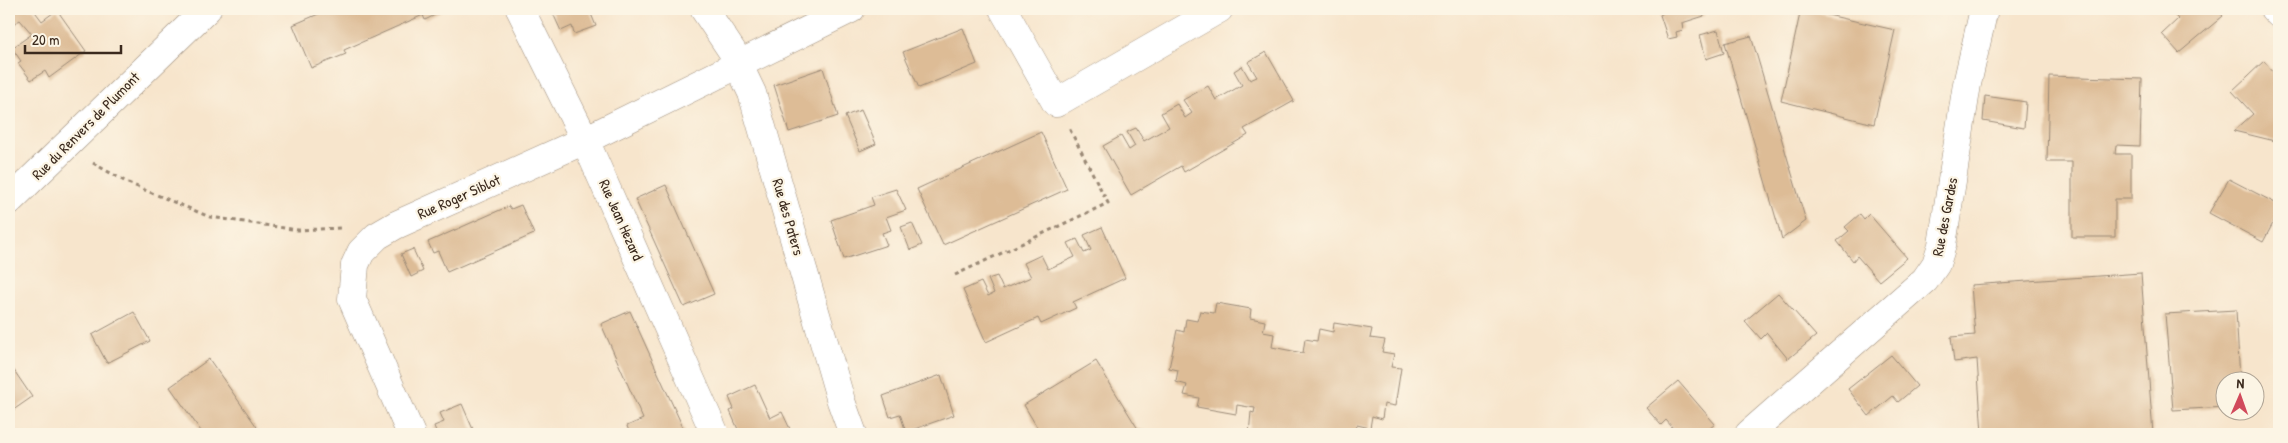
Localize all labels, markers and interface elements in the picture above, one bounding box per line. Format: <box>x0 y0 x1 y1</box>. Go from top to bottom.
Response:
scale bar <box>25 22 121 54</box>
text: 20 m <box>32 29 59 50</box>
street label: Rue du Renvers de Plumont <box>27 66 145 184</box>
street label: Rue Roger Siblot <box>414 169 504 224</box>
street label: Rue Jean Hezard <box>594 176 649 264</box>
street label: Rue des Paters <box>767 176 810 258</box>
street label: Rue des Gardes <box>1927 176 1962 258</box>
north arrow <box>2216 370 2266 420</box>
text: N <box>2236 373 2245 392</box>

